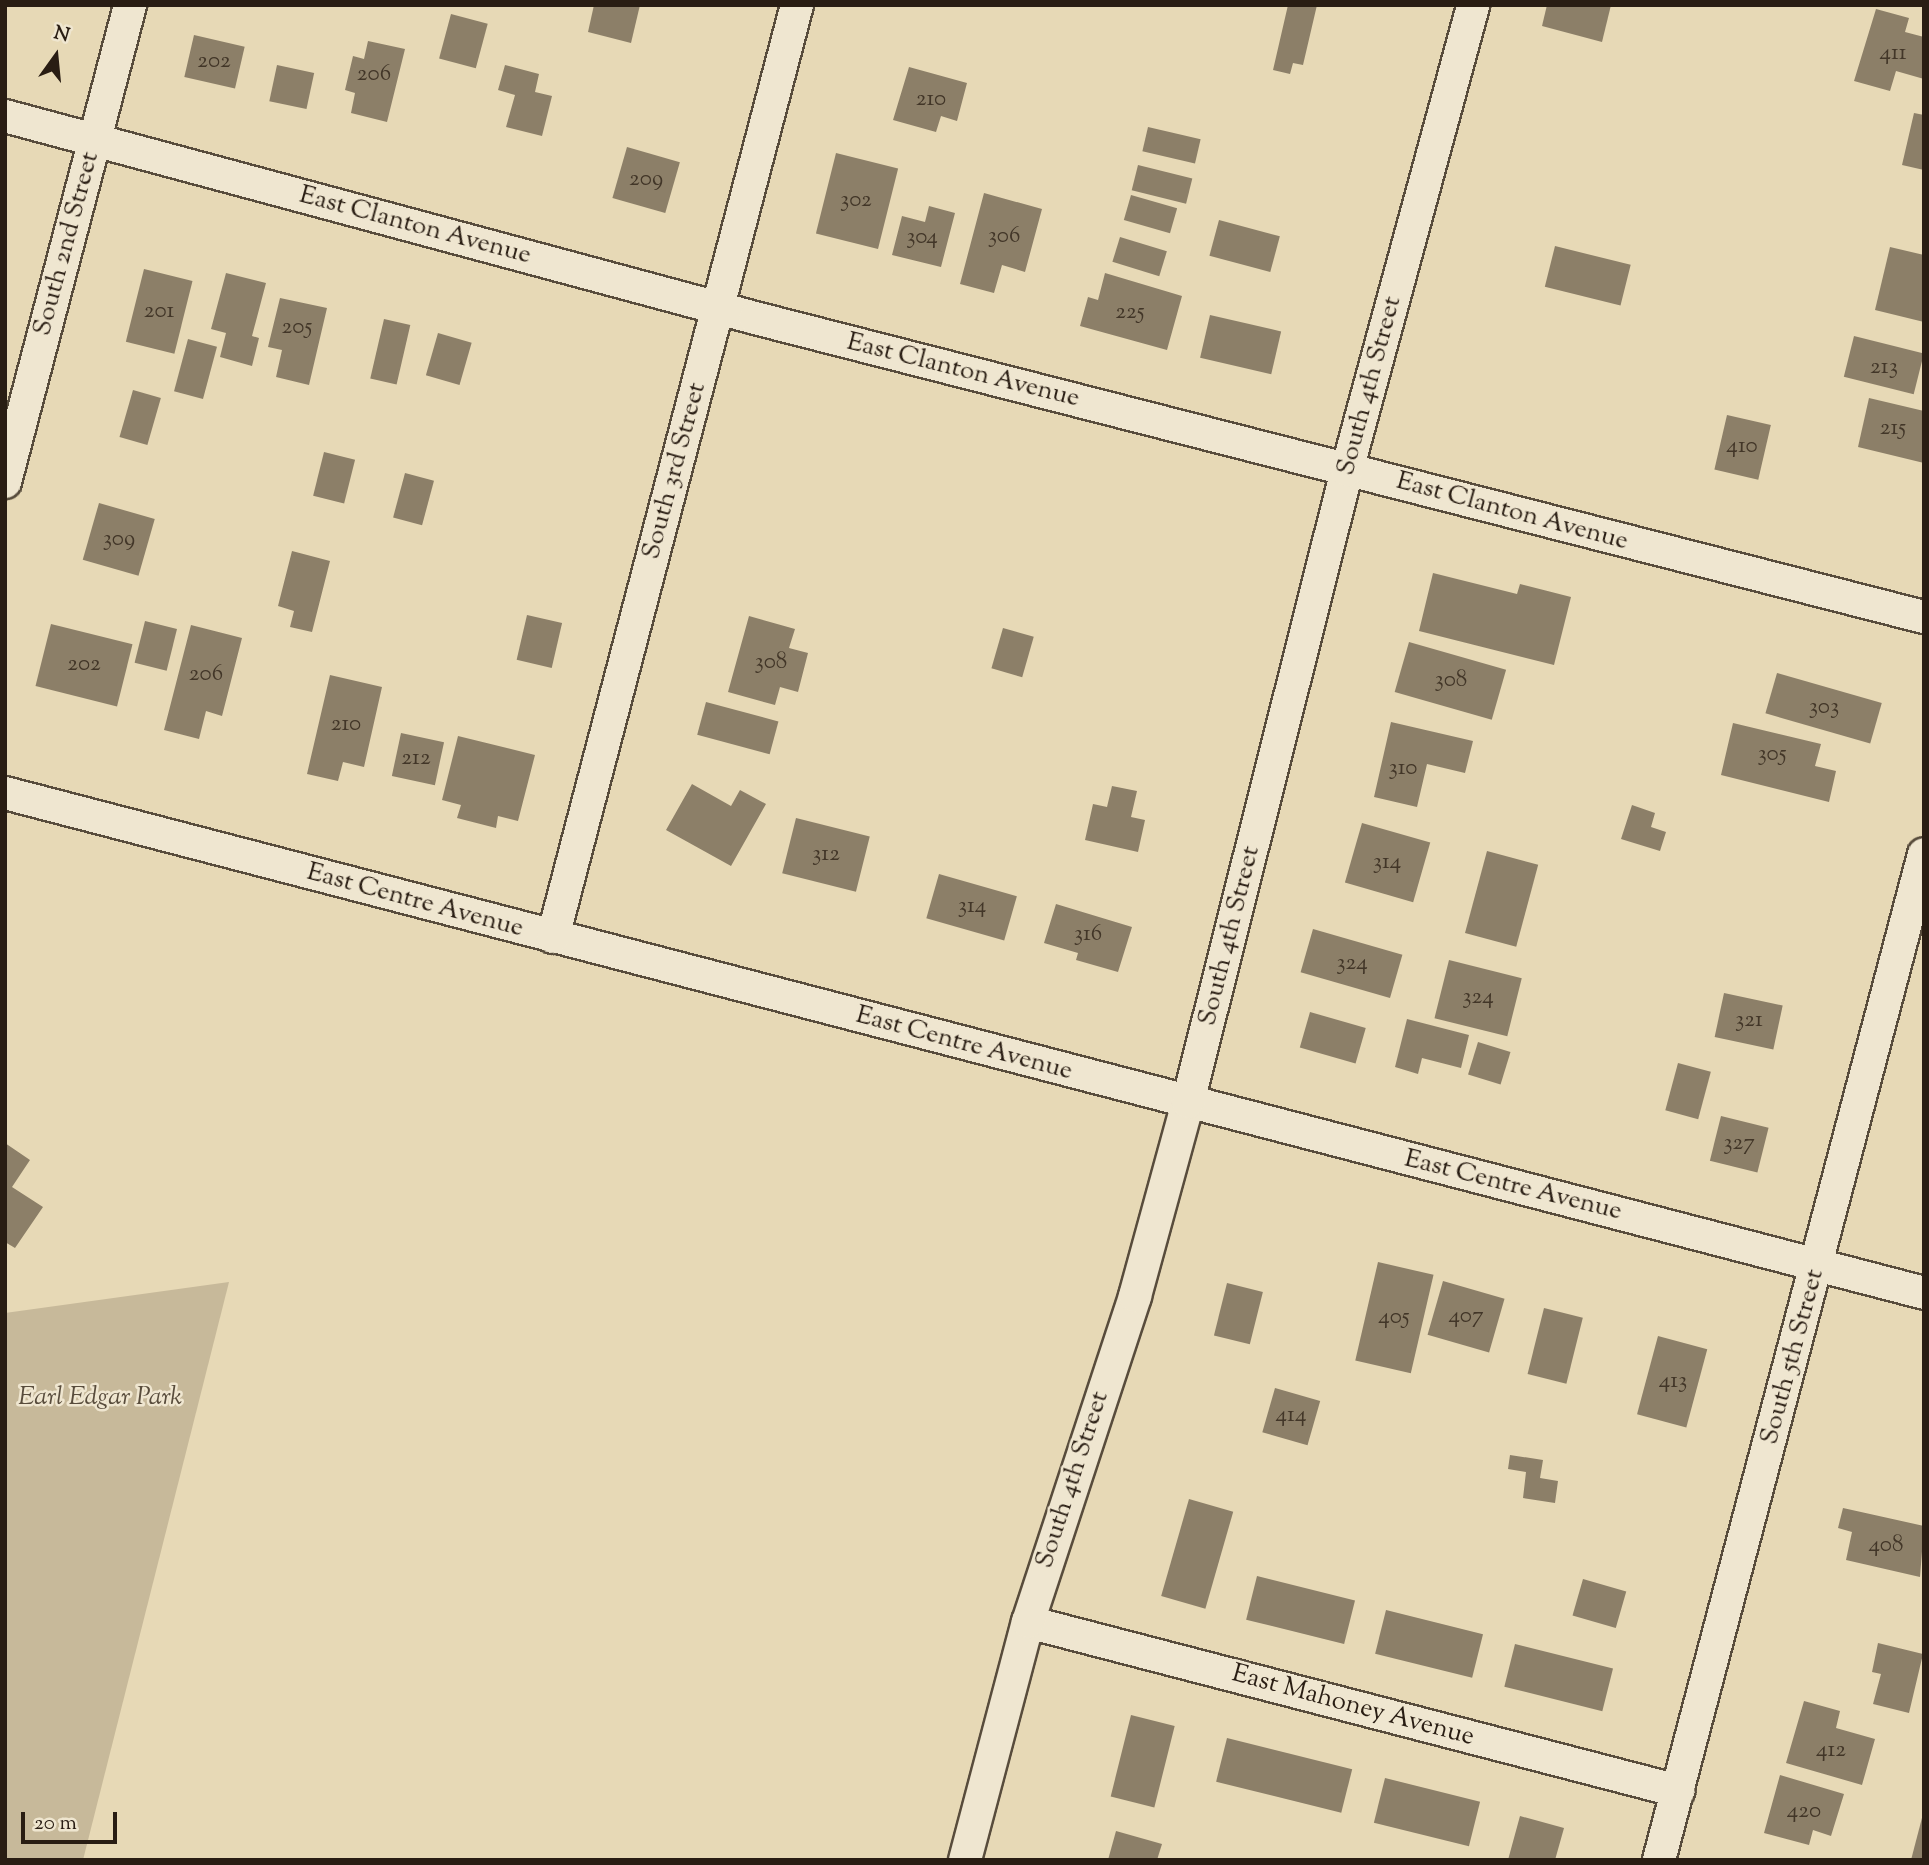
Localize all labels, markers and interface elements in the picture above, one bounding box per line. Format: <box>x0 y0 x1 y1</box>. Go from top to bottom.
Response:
text: N <box>51 20 72 50</box>
north arrow <box>21 21 91 91</box>
house number: 411 <box>1879 40 1907 68</box>
house number: 202 <box>197 48 231 76</box>
house number: 206 <box>357 61 391 89</box>
house number: 210 <box>916 86 946 114</box>
street label: South 2nd Street <box>27 149 107 339</box>
house number: 209 <box>629 166 663 194</box>
street label: East Clanton Avenue <box>296 180 534 272</box>
house number: 302 <box>840 187 872 215</box>
house number: 306 <box>988 223 1020 251</box>
house number: 304 <box>906 224 938 252</box>
street label: South 4th Street <box>1331 293 1409 479</box>
house number: 201 <box>144 298 174 326</box>
house number: 225 <box>1115 299 1145 327</box>
house number: 205 <box>282 314 312 342</box>
street label: East Clanton Avenue <box>843 327 1083 415</box>
house number: 213 <box>1870 354 1898 382</box>
street label: South 3rd Street <box>636 379 714 563</box>
house number: 215 <box>1880 415 1906 443</box>
house number: 410 <box>1726 433 1758 461</box>
street label: East Clanton Avenue <box>1393 466 1631 558</box>
house number: 309 <box>103 526 135 554</box>
house number: 308 <box>755 649 787 677</box>
house number: 202 <box>67 651 101 679</box>
house number: 206 <box>189 661 223 689</box>
house number: 308 <box>1435 667 1467 695</box>
house number: 303 <box>1809 694 1839 722</box>
house number: 210 <box>331 711 361 739</box>
house number: 305 <box>1757 741 1787 769</box>
house number: 212 <box>401 745 431 773</box>
house number: 310 <box>1388 755 1418 783</box>
house number: 312 <box>812 841 840 869</box>
street label: South 4th Street <box>1193 843 1267 1029</box>
house number: 314 <box>1373 849 1401 877</box>
street label: East Centre Avenue <box>303 857 527 945</box>
house number: 314 <box>958 893 986 921</box>
house number: 316 <box>1074 921 1102 949</box>
house number: 324 <box>1336 950 1368 978</box>
house number: 324 <box>1462 984 1494 1012</box>
street label: East Centre Avenue <box>852 1000 1076 1088</box>
house number: 321 <box>1735 1007 1763 1035</box>
house number: 327 <box>1723 1130 1755 1158</box>
street label: East Centre Avenue <box>1401 1144 1625 1228</box>
street label: South 5th Street <box>1755 1266 1831 1448</box>
house number: 407 <box>1448 1303 1484 1331</box>
house number: 405 <box>1378 1304 1410 1332</box>
house number: 413 <box>1659 1368 1687 1396</box>
park label: Earl Edgar Park <box>18 1382 182 1414</box>
street label: South 4th Street <box>1030 1388 1116 1572</box>
house number: 414 <box>1275 1402 1307 1430</box>
house number: 408 <box>1868 1532 1904 1560</box>
street label: East Mahoney Avenue <box>1228 1659 1478 1753</box>
house number: 412 <box>1816 1737 1846 1765</box>
scale bar <box>24 1798 121 1842</box>
house number: 420 <box>1787 1798 1821 1826</box>
text: 20 m <box>34 1809 77 1839</box>

